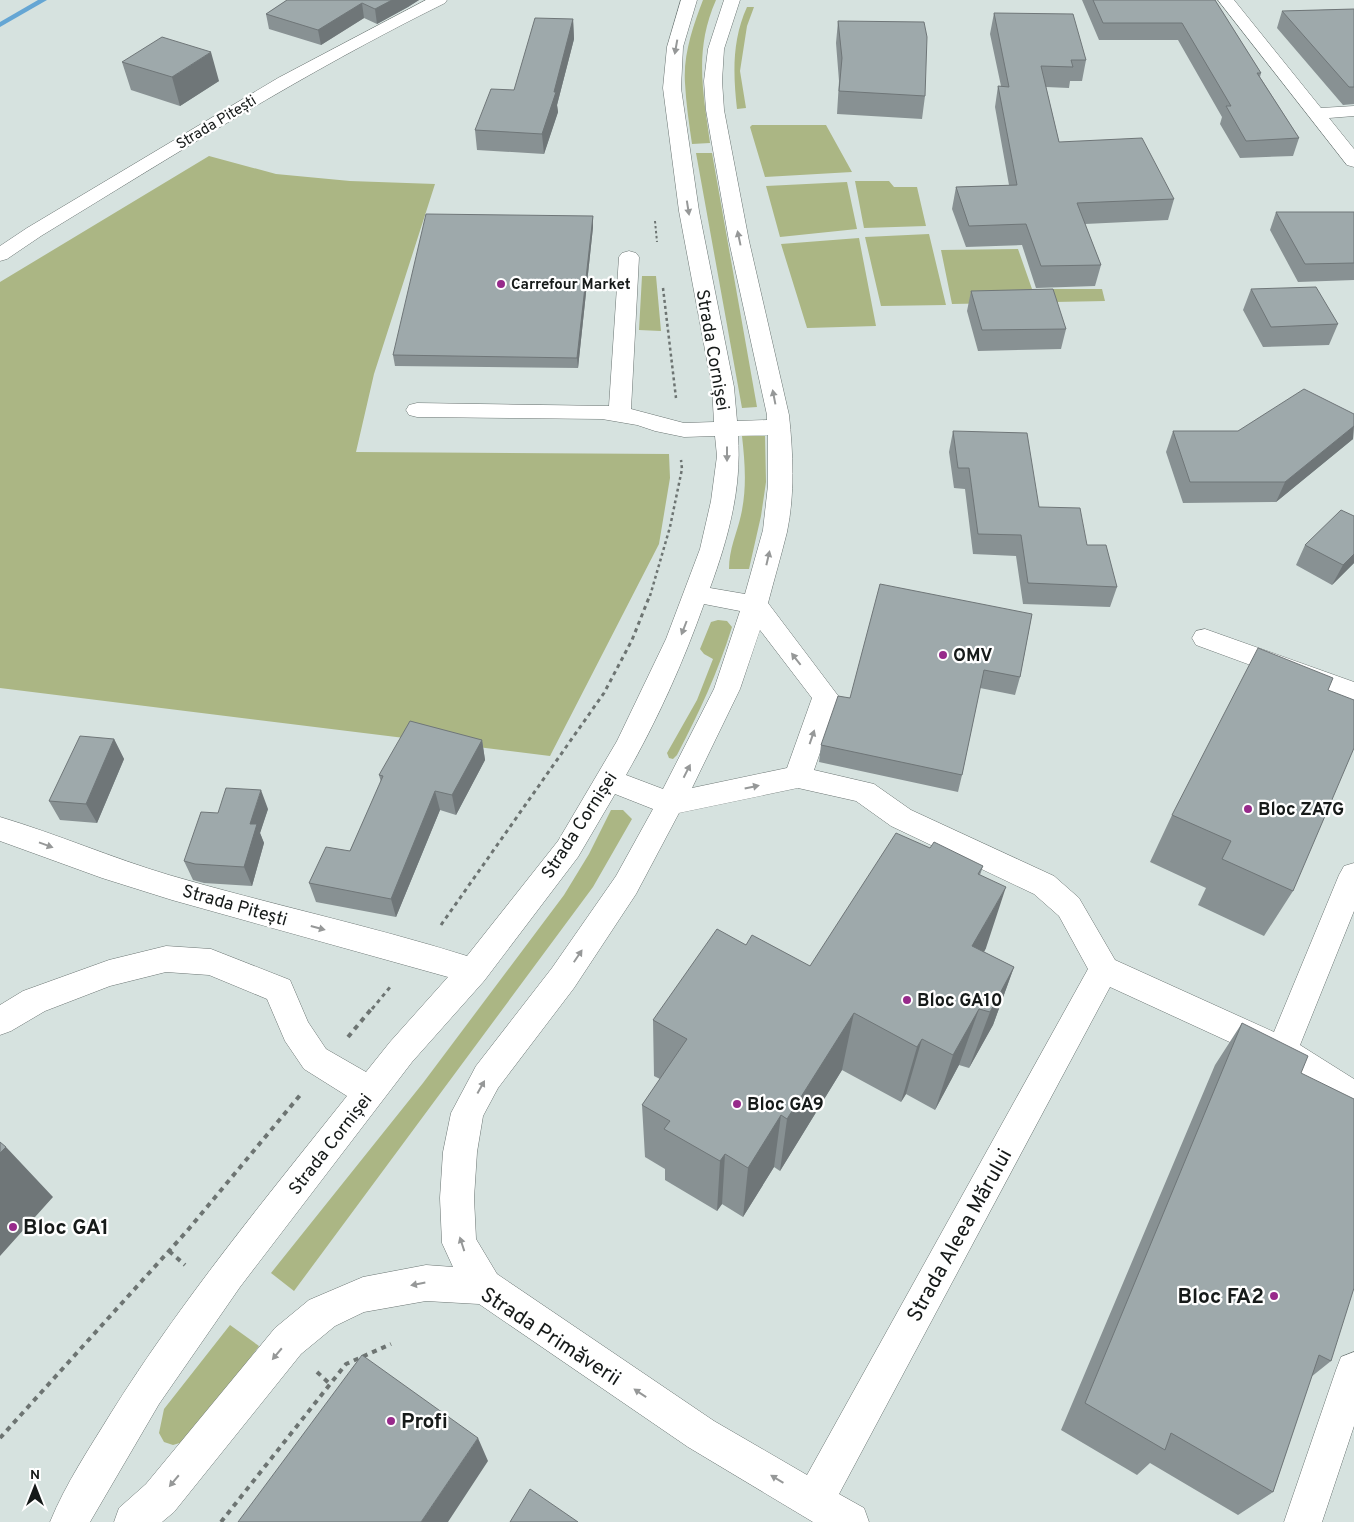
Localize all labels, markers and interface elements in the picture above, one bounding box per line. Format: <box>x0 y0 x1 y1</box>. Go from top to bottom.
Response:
one-way arrow <box>672 39 680 55</box>
street label: Strada Pitești <box>173 92 260 155</box>
one-way arrow <box>685 200 693 216</box>
one-way arrow <box>734 230 742 246</box>
place label: Carrefour Market <box>511 276 631 295</box>
marker: Carrefour Market <box>495 278 507 290</box>
street label: Strada Cornișei <box>690 288 734 413</box>
one-way arrow <box>770 389 778 404</box>
one-way arrow <box>723 447 731 463</box>
one-way arrow <box>764 550 772 565</box>
one-way arrow <box>679 621 687 635</box>
place label: OMV <box>953 645 992 668</box>
marker: OMV <box>937 649 949 661</box>
one-way arrow <box>791 653 802 666</box>
one-way arrow <box>808 729 816 744</box>
one-way arrow <box>683 764 691 779</box>
street label: Strada Cornișei <box>537 768 623 884</box>
one-way arrow <box>744 783 759 791</box>
place label: Bloc ZA7G <box>1258 799 1344 822</box>
marker: Bloc ZA7G <box>1242 803 1254 815</box>
one-way arrow <box>39 841 54 849</box>
street label: Strada Pitești <box>179 880 290 932</box>
one-way arrow <box>311 924 326 932</box>
one-way arrow <box>573 949 583 963</box>
place label: Bloc GA10 <box>917 990 1003 1013</box>
marker: Bloc GA10 <box>901 994 913 1006</box>
one-way arrow <box>477 1079 485 1094</box>
street label: Strada Cornișei <box>284 1089 378 1200</box>
place label: Bloc GA9 <box>747 1094 824 1117</box>
marker: Bloc GA9 <box>731 1098 743 1110</box>
street label: Strada Aleea Mărului <box>902 1144 1019 1327</box>
place label: Bloc GA1 <box>23 1215 109 1242</box>
marker: Bloc GA1 <box>7 1221 19 1233</box>
one-way arrow <box>457 1236 465 1251</box>
one-way arrow <box>409 1281 425 1289</box>
street label: Strada Primăverii <box>475 1282 626 1393</box>
place label: Bloc FA2 <box>1178 1284 1264 1311</box>
marker: Bloc FA2 <box>1268 1290 1280 1302</box>
one-way arrow <box>271 1348 282 1361</box>
one-way arrow <box>633 1388 647 1398</box>
place label: Profi <box>401 1409 448 1436</box>
marker: Profi <box>385 1415 397 1427</box>
north arrow <box>10 1462 60 1512</box>
text: N <box>30 1467 40 1484</box>
one-way arrow <box>169 1474 180 1487</box>
one-way arrow <box>771 1475 784 1484</box>

